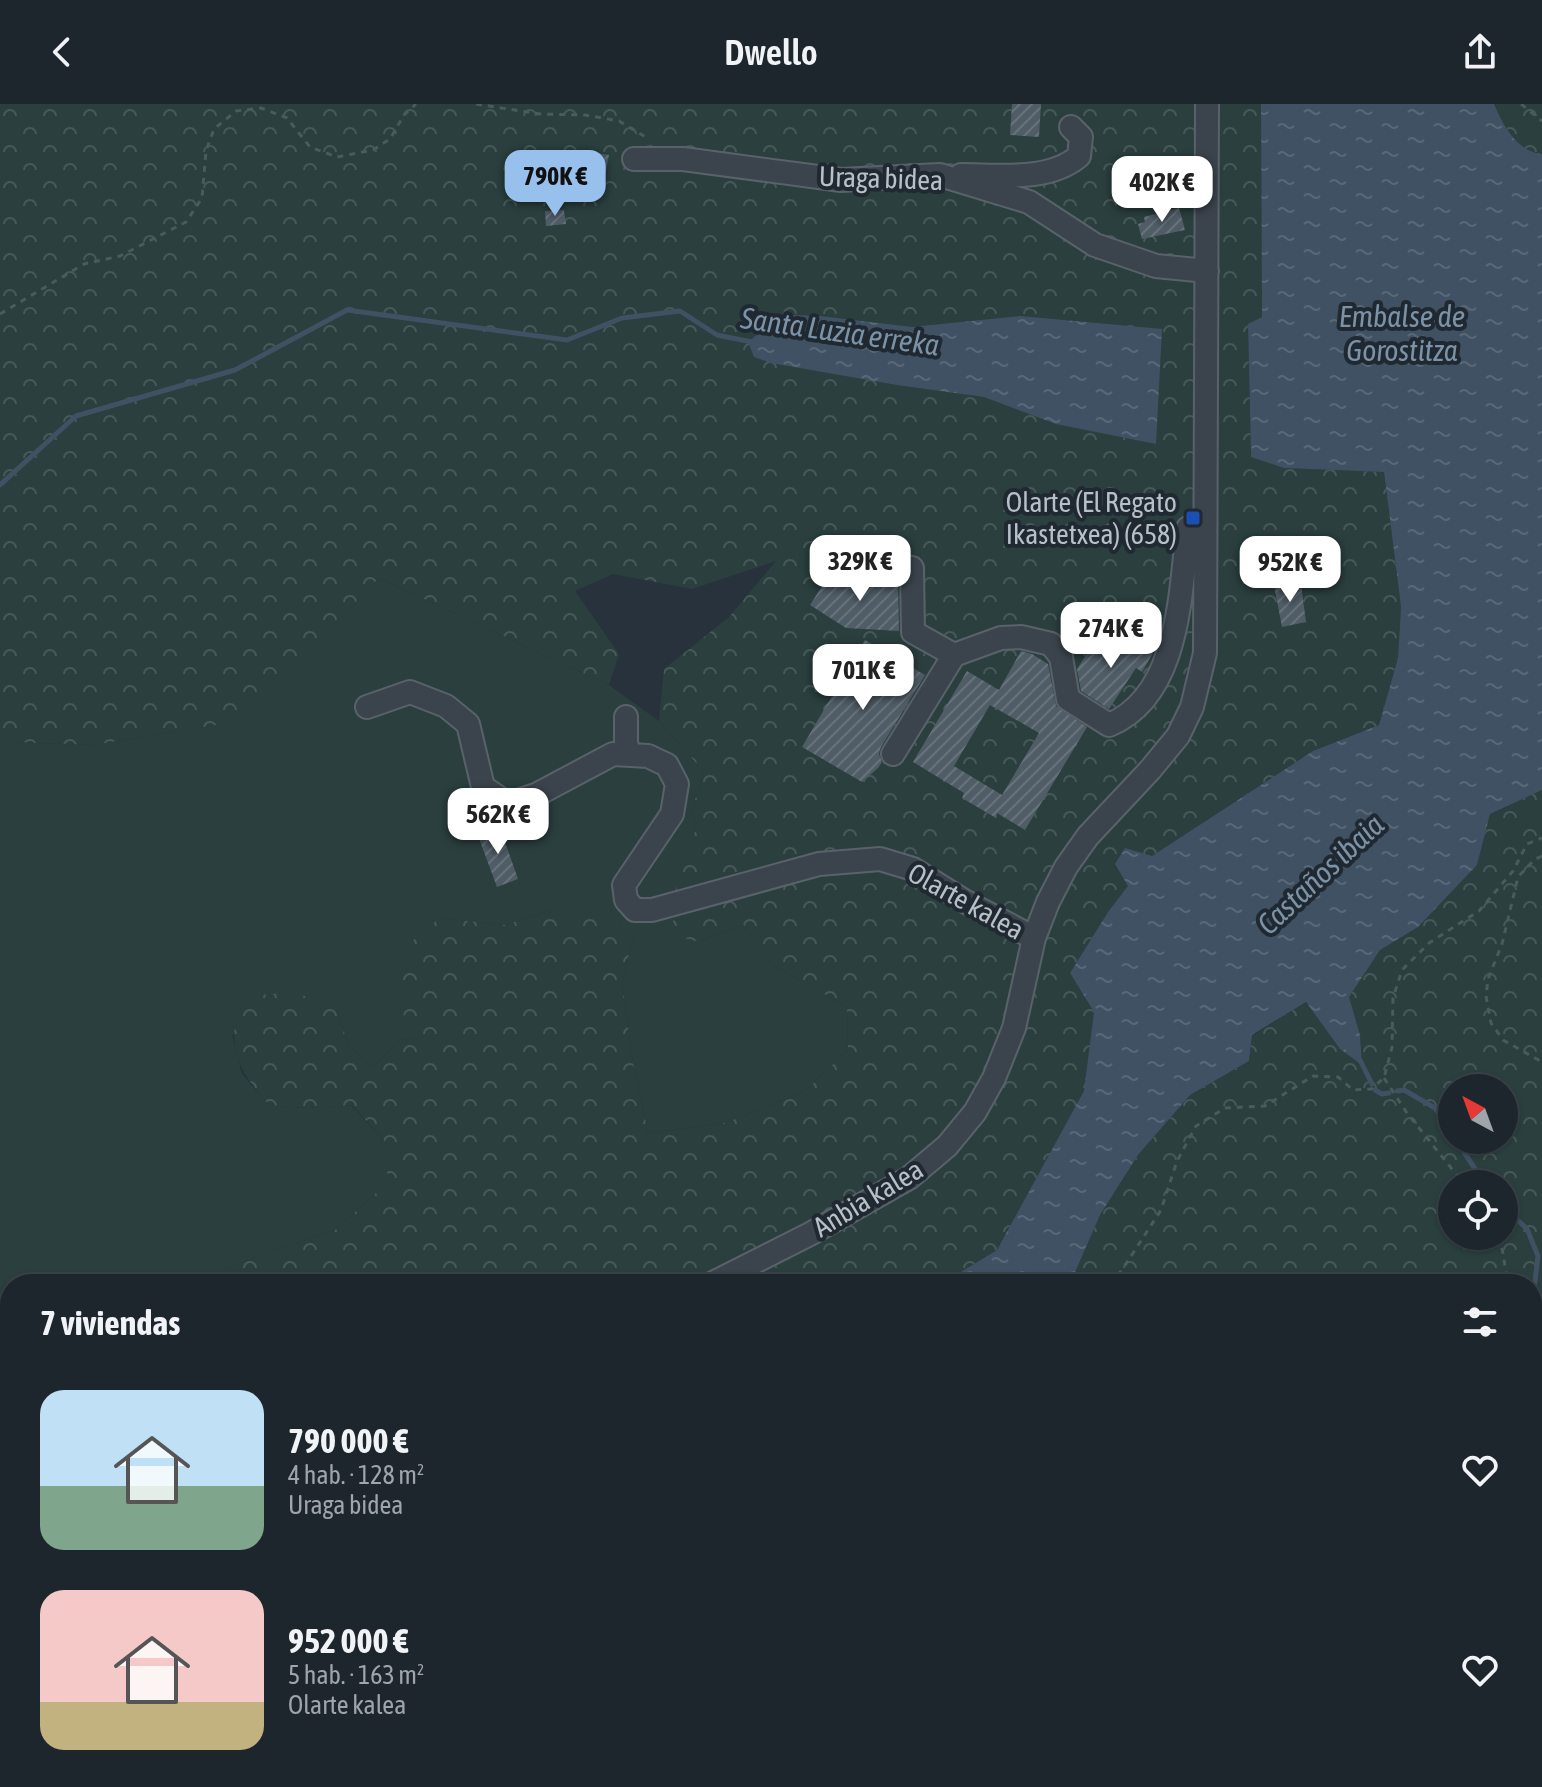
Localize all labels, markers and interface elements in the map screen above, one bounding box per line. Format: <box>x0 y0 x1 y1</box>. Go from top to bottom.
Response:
icon: back <box>40 30 84 74</box>
icon: share <box>1458 30 1502 74</box>
text: Dwello <box>724 31 818 73</box>
pin: 790K € <box>490 150 620 218</box>
pin: 402K € <box>1097 156 1227 224</box>
street label: Uraga bidea <box>818 160 944 196</box>
text: 790K € <box>523 161 587 191</box>
text: 402K € <box>1130 167 1194 197</box>
water label: Embalse de Gorostitza <box>1339 299 1465 367</box>
water label: Santa Luzia erreka <box>738 300 941 362</box>
place label: Olarte (El Regato Ikastetxea) (658) <box>1006 486 1177 550</box>
marker: Olarte (El Regato Ikastetxea) (658) <box>1184 509 1202 527</box>
pin: 329K € <box>795 535 925 603</box>
pin: 952K € <box>1225 536 1355 604</box>
text: 329K € <box>828 546 892 576</box>
text: 952K € <box>1258 547 1322 577</box>
pin: 274K € <box>1046 602 1176 670</box>
text: 274K € <box>1079 613 1143 643</box>
pin: 701K € <box>798 644 928 712</box>
text: 701K € <box>831 655 895 685</box>
pin: 562K € <box>433 788 563 856</box>
text: 562K € <box>466 799 530 829</box>
water label: Castaños ibaia <box>1250 807 1390 941</box>
street label: Olarte kalea <box>903 856 1029 946</box>
north arrow <box>1438 1074 1518 1154</box>
map controls <box>1438 1074 1518 1250</box>
street label: Anbia kalea <box>807 1153 929 1243</box>
button: locate <box>1438 1170 1518 1250</box>
icon: filters <box>1458 1300 1502 1344</box>
text: 7 viviendas <box>40 1303 180 1342</box>
text: 790 000 € <box>288 1421 409 1460</box>
icon: home <box>104 1422 200 1518</box>
icon: heart <box>1458 1448 1502 1492</box>
text: 4 hab. · 128 m² <box>288 1460 424 1490</box>
text: Uraga bidea <box>288 1490 403 1520</box>
text: 952 000 € <box>288 1621 409 1660</box>
icon: home <box>104 1622 200 1718</box>
icon: heart <box>1458 1648 1502 1692</box>
text: 5 hab. · 163 m² <box>288 1660 424 1690</box>
text: Olarte kalea <box>288 1690 406 1720</box>

